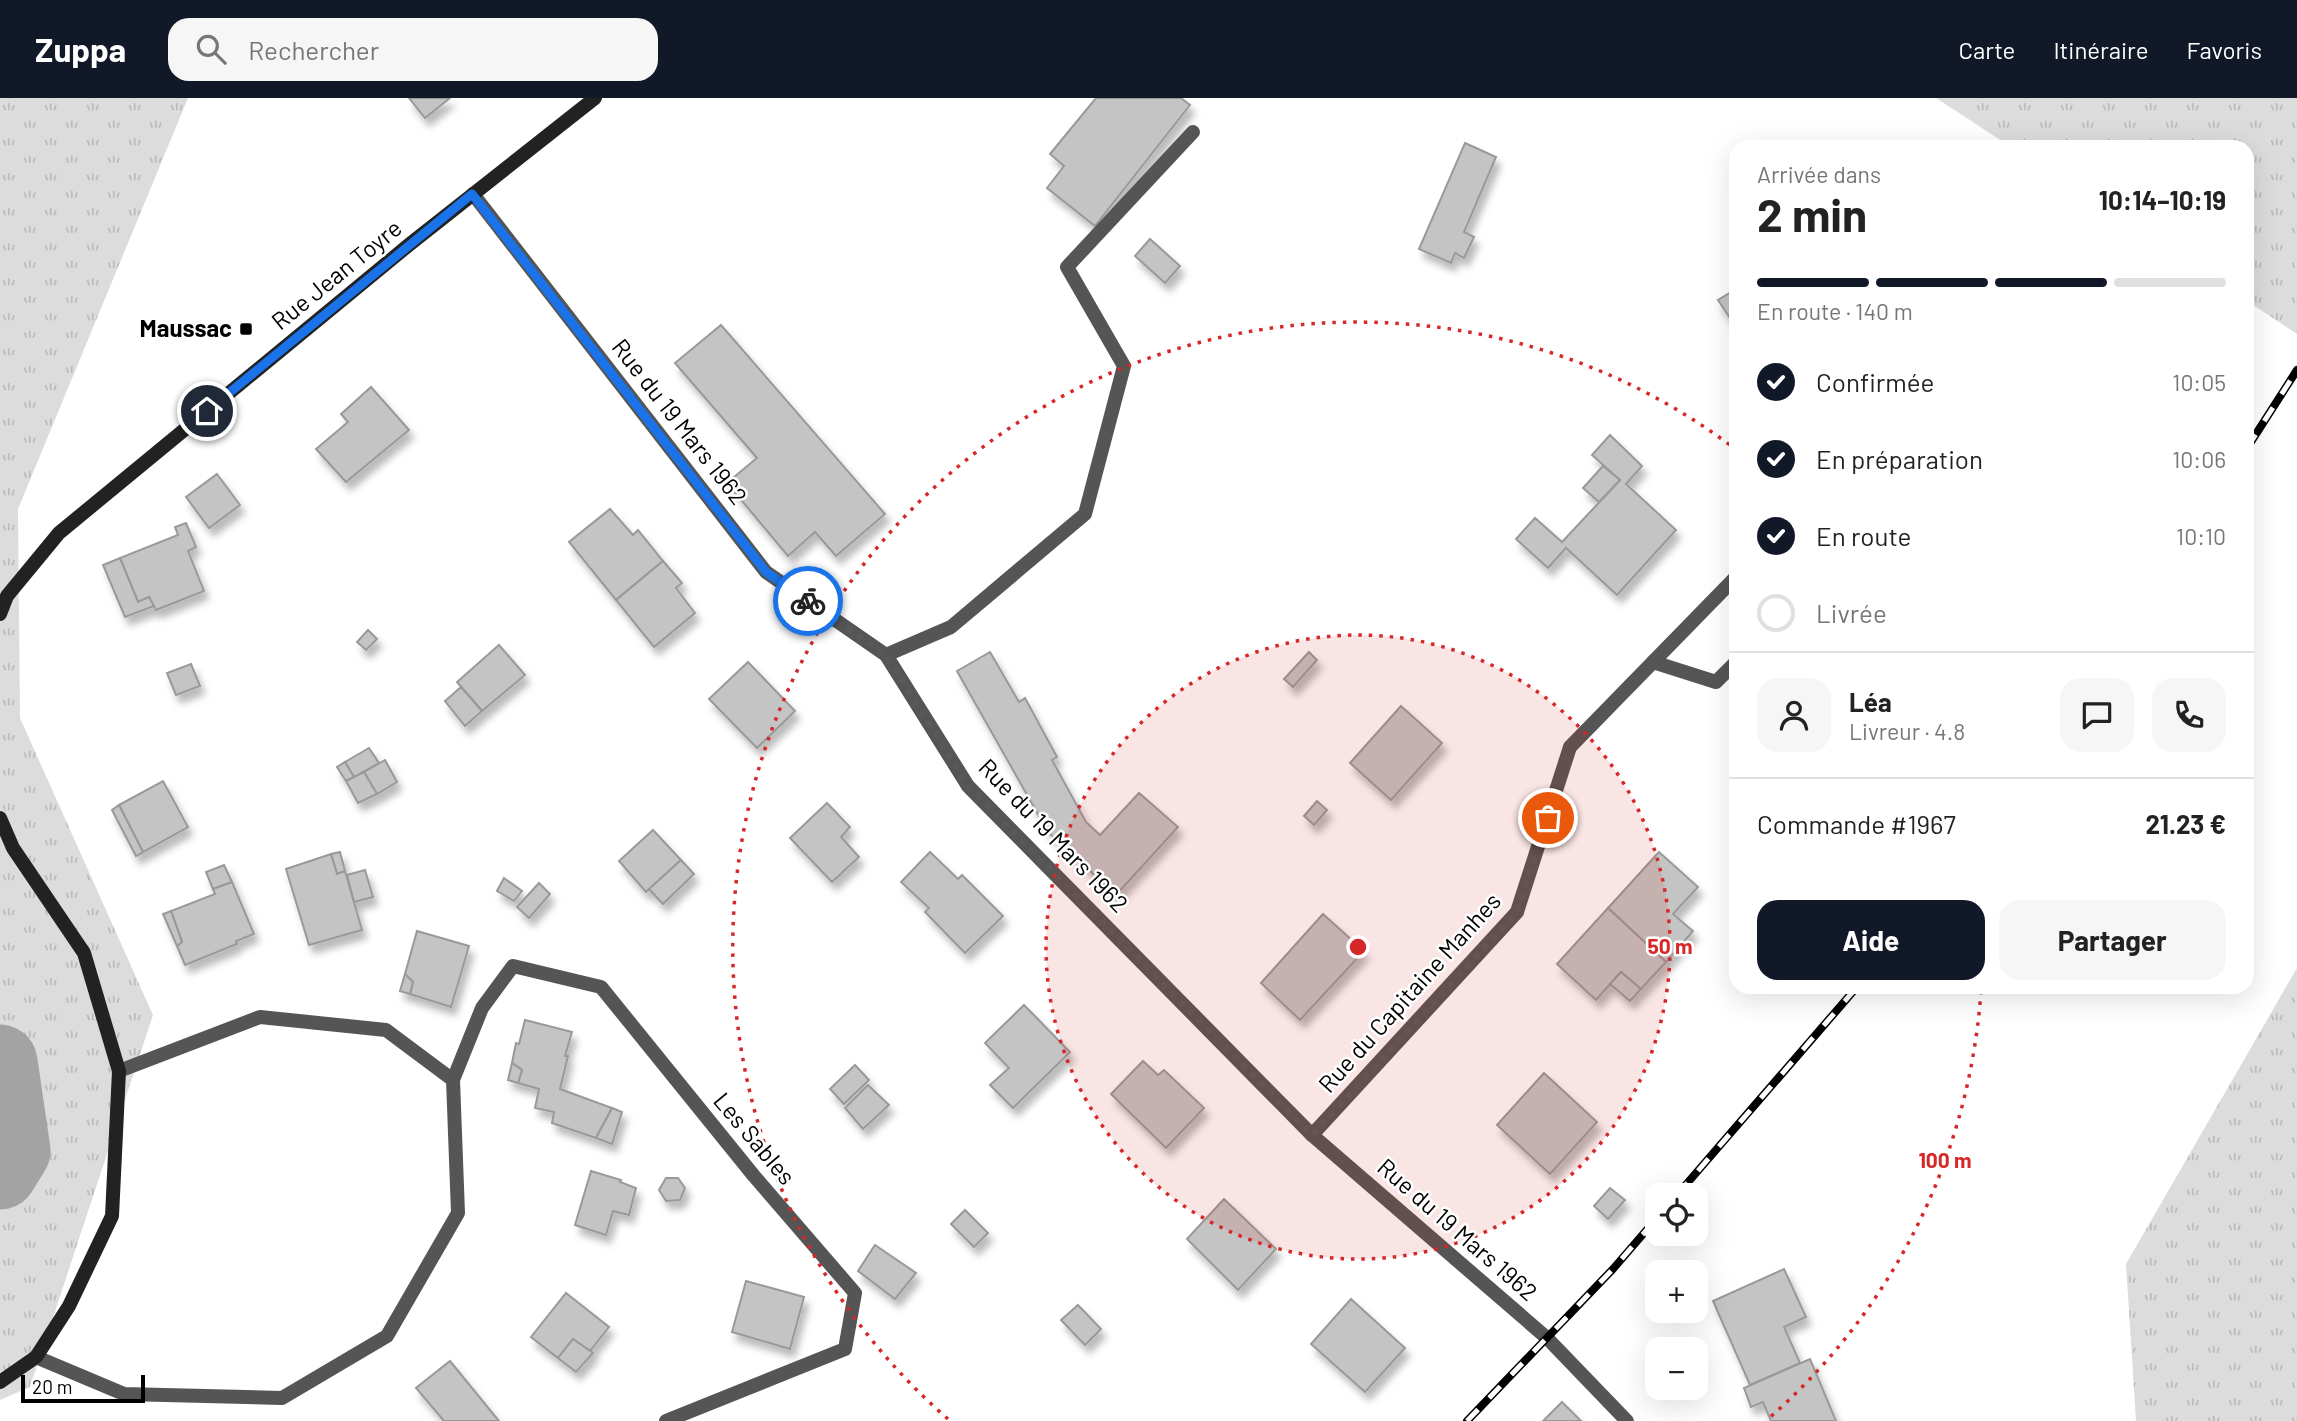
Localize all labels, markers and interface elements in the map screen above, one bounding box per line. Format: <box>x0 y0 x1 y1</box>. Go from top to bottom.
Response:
search box <box>168 18 658 81</box>
text: Zuppa <box>35 29 126 69</box>
icon: search <box>192 30 230 68</box>
text: Rechercher <box>248 34 379 65</box>
text: Carte <box>1959 35 2015 64</box>
text: Itinéraire <box>2053 35 2149 64</box>
text: Favoris <box>2187 35 2262 64</box>
text: Arrivée dans <box>1757 160 1881 188</box>
text: 10:14–10:19 <box>2099 184 2226 215</box>
text: 2 min <box>1757 186 1867 241</box>
street label: Rue Jean Toyre <box>265 213 407 335</box>
text: En route · 140 m <box>1757 297 1913 325</box>
place label: Maussac <box>140 313 232 342</box>
marker: Maussac <box>238 321 254 337</box>
street label: Rue du 19 Mars 1962 <box>607 332 754 510</box>
icon: check <box>1757 363 1795 401</box>
text: Confirmée <box>1816 366 1934 397</box>
text: 10:05 <box>2172 368 2226 396</box>
pin <box>177 381 237 441</box>
icon: home <box>188 392 226 430</box>
icon: check <box>1757 440 1795 478</box>
text: En préparation <box>1816 443 1983 474</box>
text: 10:06 <box>2172 445 2226 473</box>
icon: check <box>1757 517 1795 555</box>
text: En route <box>1816 520 1911 551</box>
text: 10:10 <box>2176 522 2226 550</box>
courier <box>773 566 843 636</box>
icon: bike <box>789 582 827 620</box>
text: Livrée <box>1816 597 1887 628</box>
button: person <box>1757 678 1831 752</box>
button: chat <box>2060 678 2134 752</box>
button: phone <box>2152 678 2226 752</box>
text: Léa <box>1849 686 1892 717</box>
text: Livreur · 4.8 <box>1849 717 1965 745</box>
street label: Rue du 19 Mars 1962 <box>973 752 1135 918</box>
pin <box>1518 788 1578 848</box>
icon: bag <box>1529 799 1567 837</box>
text: Commande #1967 <box>1757 808 1956 839</box>
text: 21.23 € <box>2145 808 2226 839</box>
street label: Rue du Capitaine Manhes <box>1312 886 1506 1098</box>
button: Aide <box>1757 900 1985 980</box>
button: Partager <box>1999 900 2226 980</box>
text: 50 m <box>1647 933 1693 958</box>
centre of rings <box>1346 935 1370 959</box>
street label: Les Sables <box>708 1086 802 1190</box>
text: 100 m <box>1918 1147 1972 1172</box>
street label: Rue du 19 Mars 1962 <box>1372 1152 1544 1306</box>
map controls <box>1645 1183 1708 1400</box>
button: locate <box>1645 1183 1708 1246</box>
button: + <box>1645 1260 1708 1323</box>
button: − <box>1645 1337 1708 1400</box>
scale bar <box>21 1372 145 1404</box>
text: 20 m <box>32 1375 72 1398</box>

